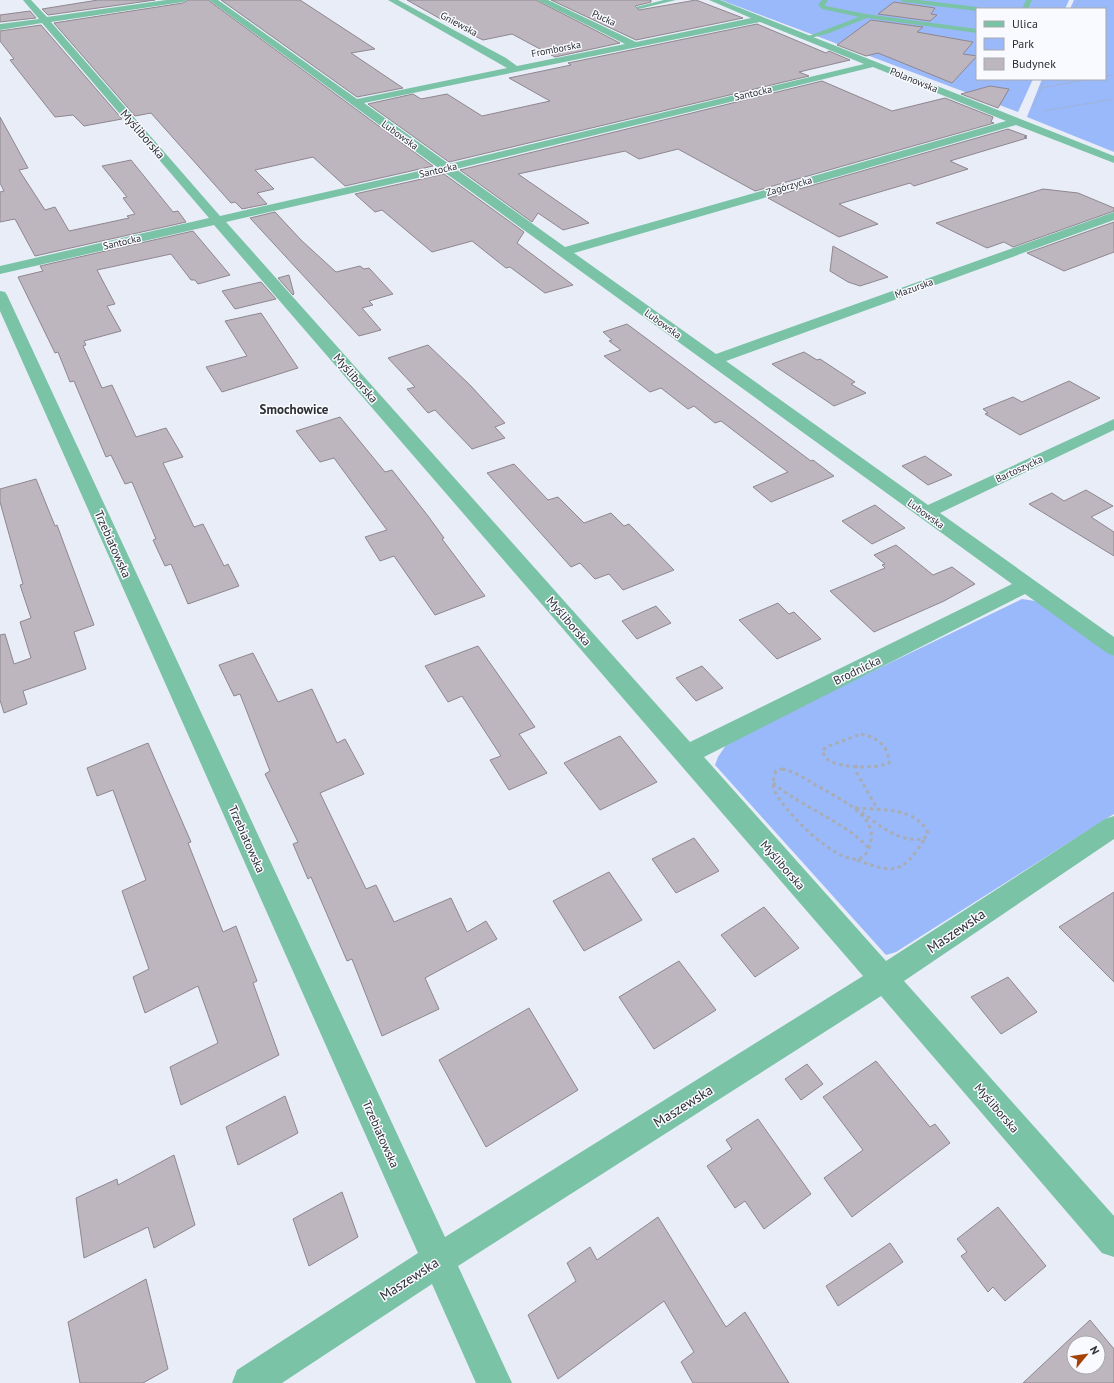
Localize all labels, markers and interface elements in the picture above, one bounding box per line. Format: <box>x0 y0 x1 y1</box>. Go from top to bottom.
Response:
street label: Pucka <box>590 7 618 29</box>
legend <box>976 8 1106 80</box>
street label: Gniewska <box>438 9 480 39</box>
text: Ulica <box>1012 16 1038 31</box>
text: Park <box>1012 36 1034 51</box>
street label: Fromborska <box>530 38 582 60</box>
text: Budynek <box>1012 56 1056 71</box>
street label: Polanowska <box>888 65 940 96</box>
street label: Santocka <box>733 82 773 104</box>
street label: Myśliborska <box>117 106 169 162</box>
street label: Lubowska <box>379 117 421 153</box>
street label: Santocka <box>418 159 458 181</box>
street label: Zagórzycka <box>764 173 814 199</box>
street label: Santocka <box>102 231 142 253</box>
street label: Mazurska <box>893 275 935 301</box>
street label: Lubowska <box>642 306 684 342</box>
street label: Myśliborska <box>330 350 382 406</box>
district label: Smochowice <box>260 401 329 418</box>
street label: Bartoszycka <box>993 452 1045 486</box>
street label: Lubowska <box>905 496 947 532</box>
street label: Trzebiatowska <box>91 508 135 580</box>
street label: Myśliborska <box>543 593 595 649</box>
street label: Brodnicka <box>831 652 883 688</box>
street label: Trzebiatowska <box>225 803 269 875</box>
street label: Myśliborska <box>757 837 809 893</box>
street label: Maszewska <box>923 905 989 957</box>
street label: Myśliborska <box>971 1080 1023 1136</box>
street label: Maszewska <box>650 1081 716 1131</box>
street label: Trzebiatowska <box>359 1098 403 1170</box>
street label: Maszewska <box>376 1253 442 1305</box>
north arrow <box>1066 1335 1106 1375</box>
text: N <box>1087 1344 1103 1357</box>

